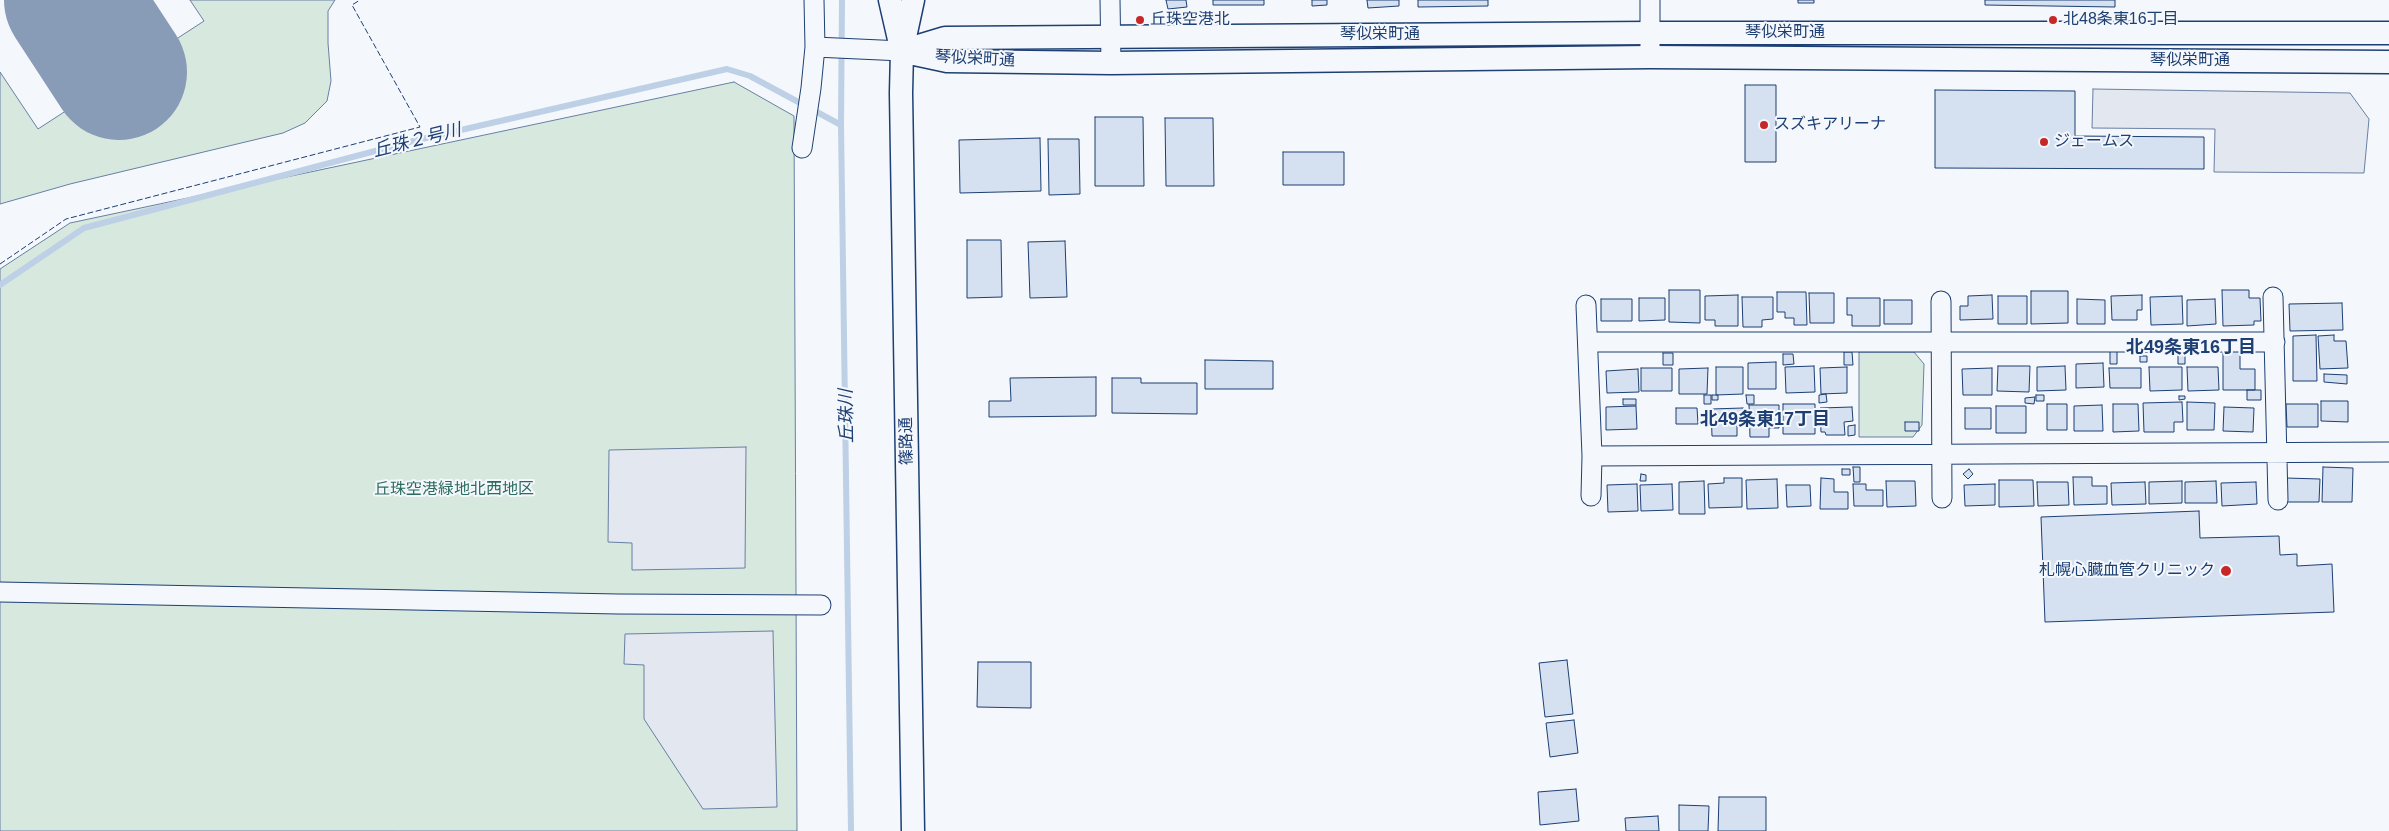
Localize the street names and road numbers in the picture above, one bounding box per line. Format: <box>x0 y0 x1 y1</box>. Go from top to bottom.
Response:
street label: 琴似栄町通 <box>1745 23 1825 43</box>
street label: 琴似栄町通 <box>1340 25 1420 45</box>
street label: 琴似栄町通 <box>935 47 1015 71</box>
street label: 琴似栄町通 <box>2150 51 2230 71</box>
street label: 篠路通 <box>897 417 917 465</box>

